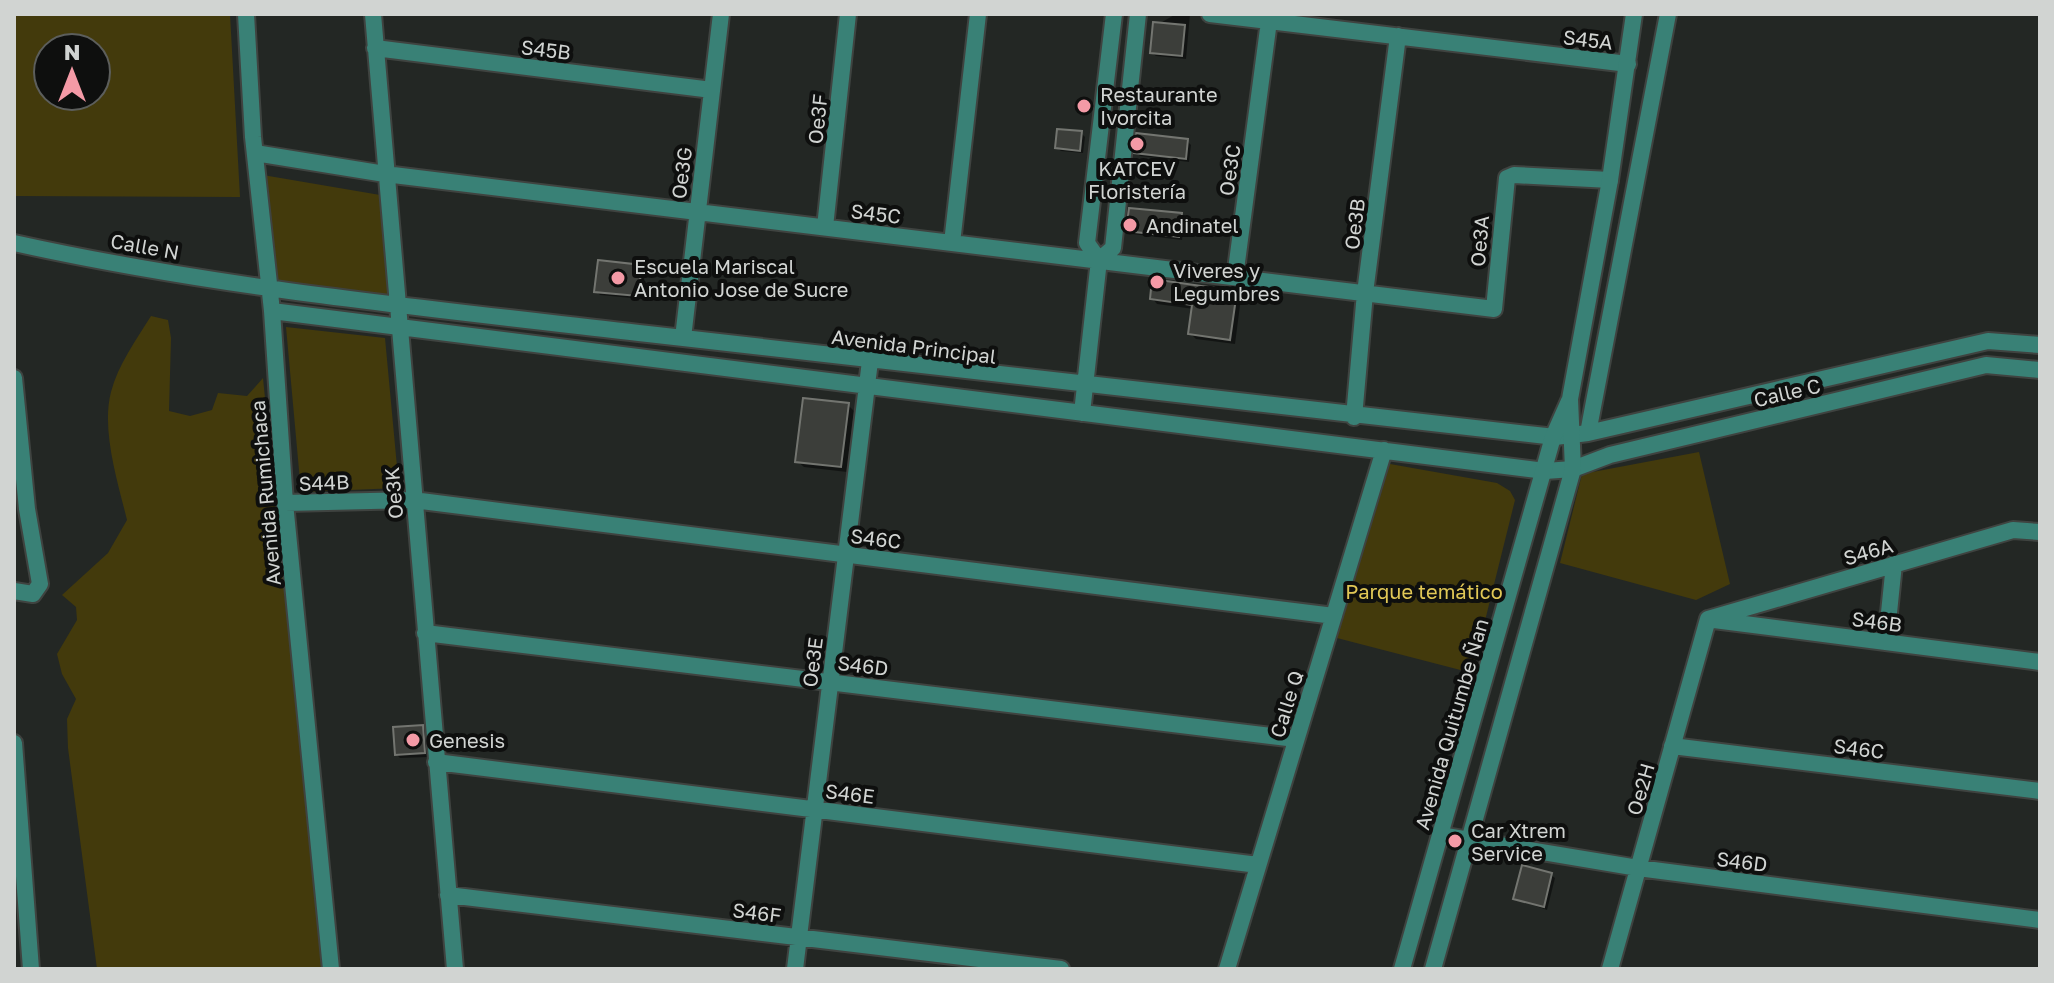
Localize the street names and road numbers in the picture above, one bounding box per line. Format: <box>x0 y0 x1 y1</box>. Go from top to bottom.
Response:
street label: S45A <box>1562 24 1614 54</box>
street label: S45B <box>520 34 572 64</box>
street label: Oe3F <box>802 93 832 145</box>
street label: Oe3C <box>1214 143 1244 197</box>
street label: Oe3G <box>666 146 696 200</box>
street label: Oe3B <box>1339 197 1369 251</box>
street label: S45C <box>850 198 902 228</box>
street label: Oe3A <box>1465 214 1493 268</box>
street label: Calle N <box>109 228 181 264</box>
street label: Avenida Principal <box>830 324 998 368</box>
street label: Calle C <box>1751 373 1823 411</box>
street label: Avenida Rumichaca <box>245 399 285 587</box>
street label: Oe3K <box>379 466 407 520</box>
street label: S44B <box>298 469 350 495</box>
street label: S46C <box>849 523 903 553</box>
street label: S46A <box>1840 533 1896 569</box>
street label: S46B <box>1850 606 1904 636</box>
street label: Avenida Quitumbe Ñan <box>1409 616 1493 832</box>
street label: Oe3E <box>797 636 827 688</box>
street label: S46D <box>836 650 890 680</box>
street label: Calle Q <box>1264 668 1308 740</box>
street label: S46C <box>1832 733 1886 763</box>
street label: Oe2H <box>1621 760 1659 818</box>
street label: S46E <box>824 778 876 808</box>
street label: S46D <box>1715 846 1769 876</box>
street label: S46F <box>731 897 783 927</box>

